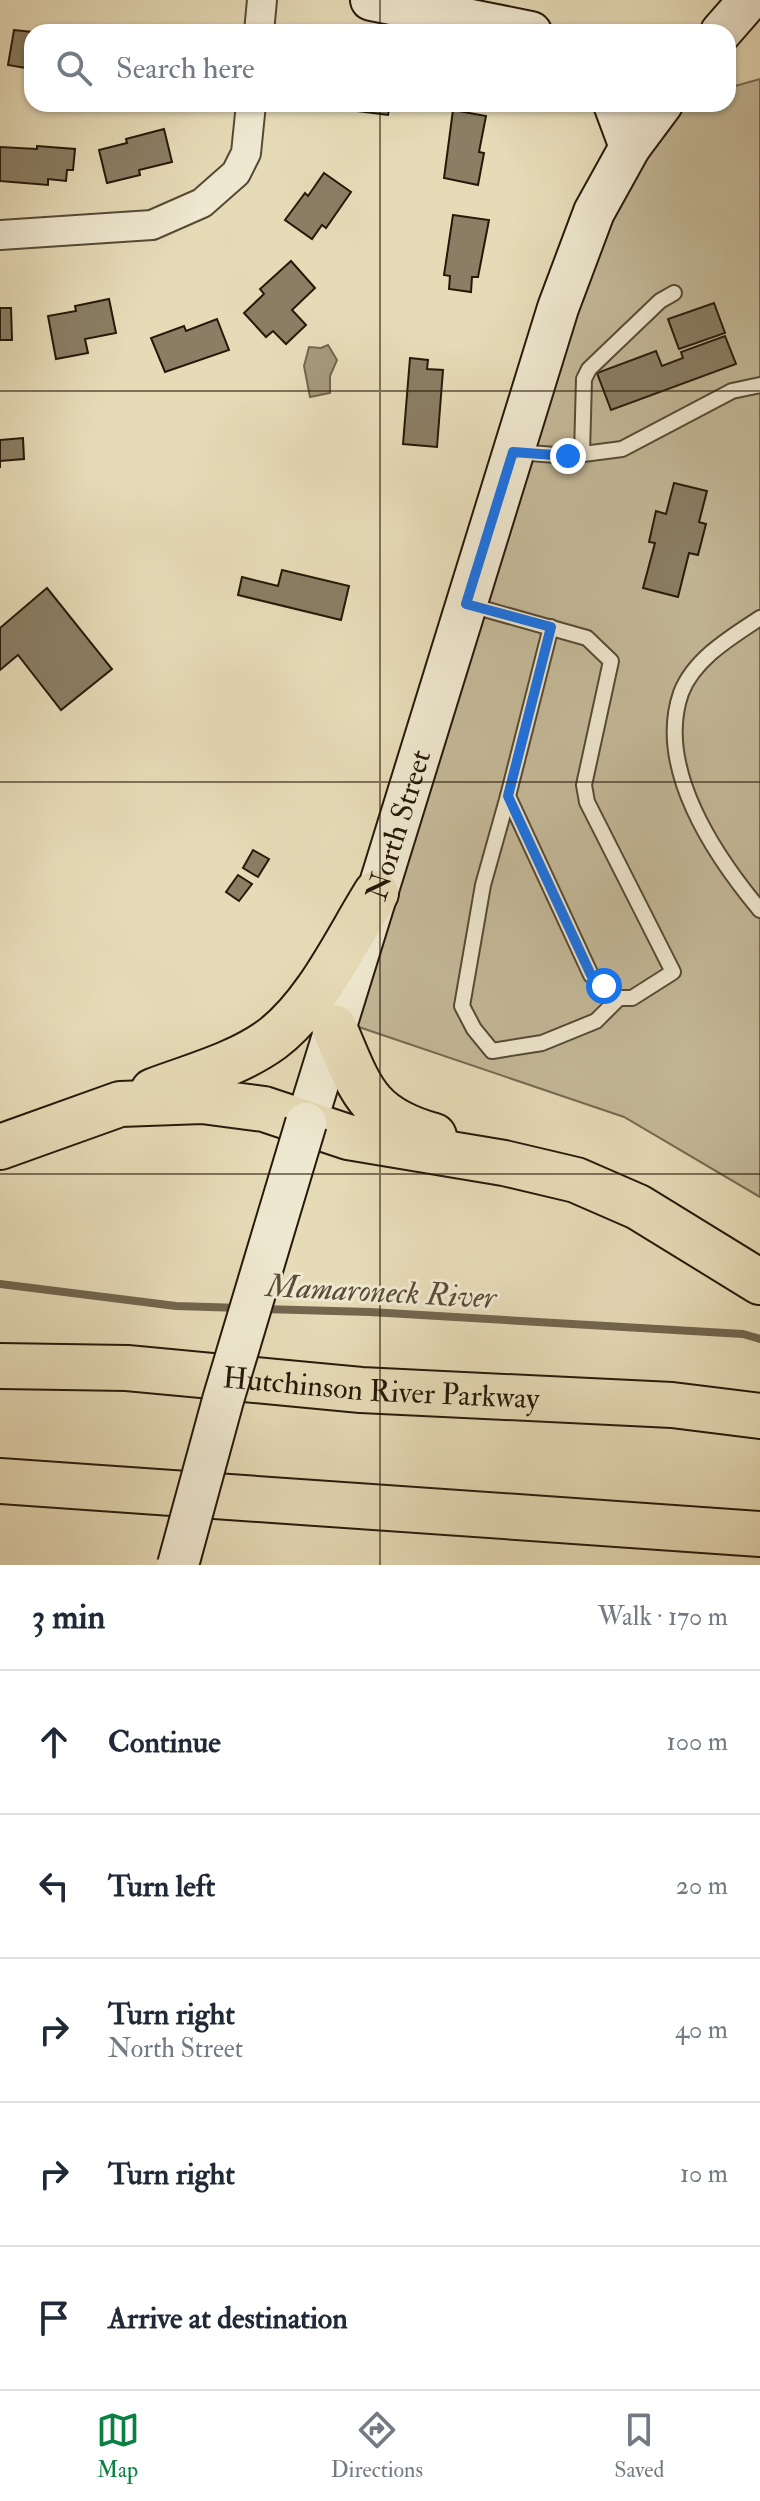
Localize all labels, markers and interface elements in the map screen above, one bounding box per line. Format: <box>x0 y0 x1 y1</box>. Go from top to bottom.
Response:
search box <box>24 24 736 112</box>
icon: search <box>52 46 96 90</box>
text: Search here <box>116 50 255 87</box>
route end <box>550 438 586 474</box>
street label: North Street <box>358 745 439 905</box>
route start <box>586 968 622 1004</box>
water label: Mamaroneck River <box>263 1266 499 1318</box>
street label: Hutchinson River Parkway <box>221 1359 541 1418</box>
text: 3 min <box>32 1596 105 1639</box>
text: Walk · 170 m <box>598 1601 728 1633</box>
icon: ahead <box>32 1720 76 1764</box>
text: Continue <box>108 1724 221 1761</box>
text: 100 m <box>667 1726 728 1758</box>
icon: left <box>32 1864 76 1908</box>
text: Turn left <box>108 1868 215 1905</box>
text: 20 m <box>676 1870 728 1902</box>
text: Turn right <box>108 1996 235 2033</box>
icon: right <box>32 2008 76 2052</box>
text: 40 m <box>675 2014 728 2046</box>
text: North Street <box>108 2033 243 2065</box>
icon: right <box>32 2152 76 2196</box>
text: Turn right <box>108 2156 235 2193</box>
text: 10 m <box>680 2158 728 2190</box>
icon: arrive <box>32 2296 76 2340</box>
text: Arrive at destination <box>108 2300 348 2337</box>
tab: Map <box>96 2408 140 2484</box>
tab: Directions <box>331 2408 423 2484</box>
tab: Saved <box>614 2408 664 2484</box>

